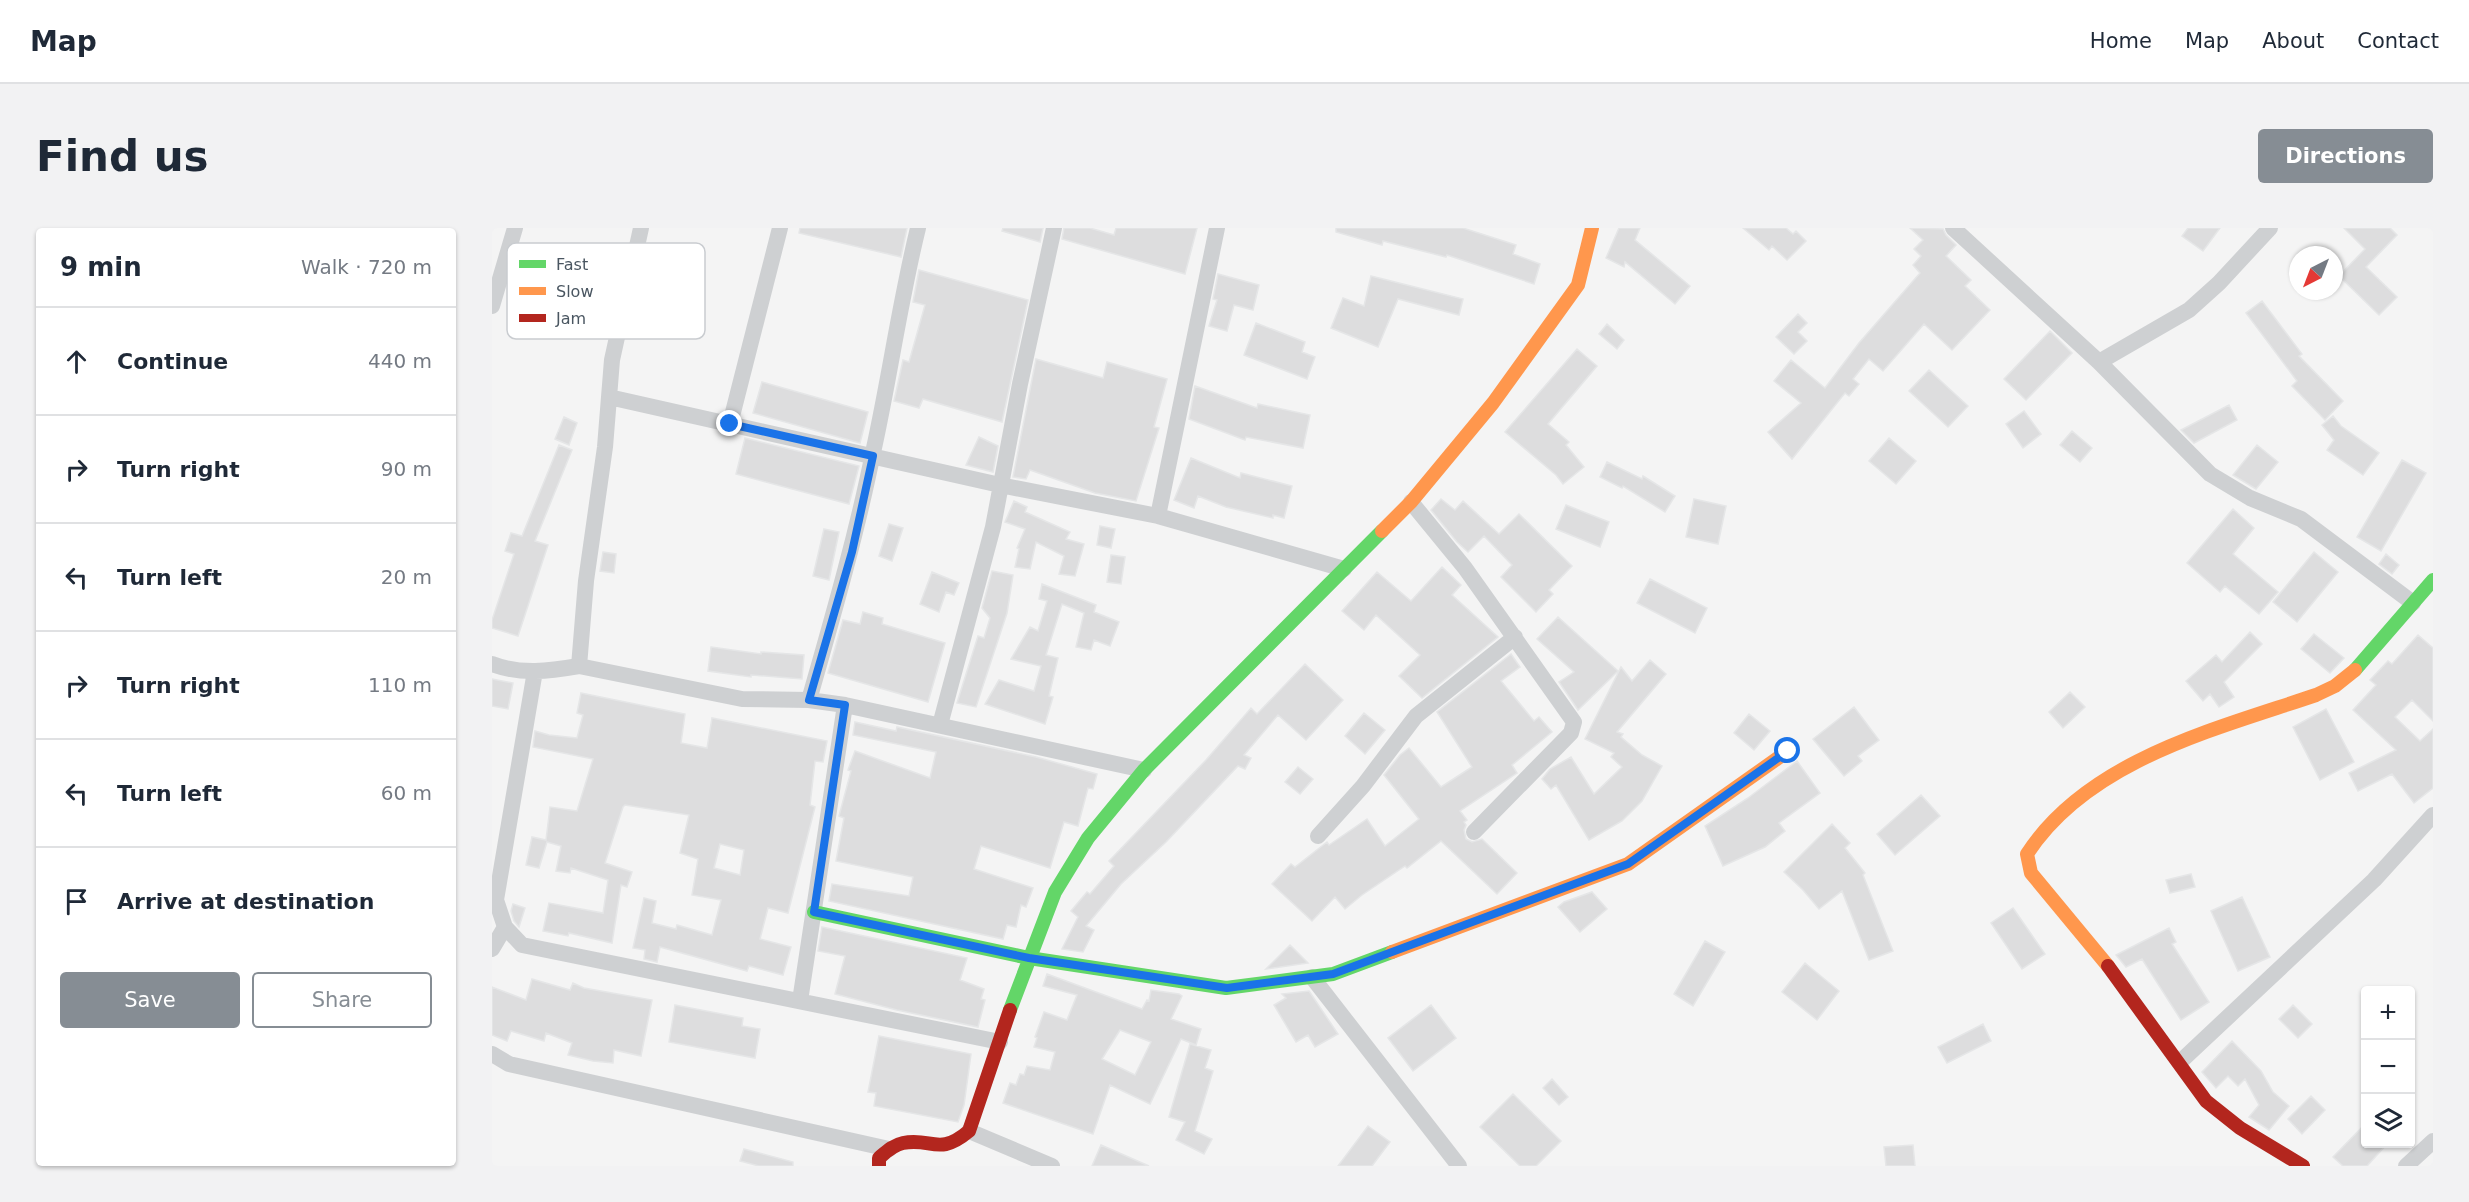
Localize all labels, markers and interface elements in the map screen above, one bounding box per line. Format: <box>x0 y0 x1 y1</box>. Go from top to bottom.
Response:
text: Map <box>30 25 97 58</box>
text: Home <box>2090 29 2152 53</box>
text: Map <box>2185 29 2229 53</box>
text: About <box>2262 29 2324 53</box>
text: Contact <box>2357 29 2439 53</box>
button: Directions <box>2258 129 2433 183</box>
text: Find us <box>36 132 209 181</box>
legend <box>507 243 705 339</box>
north arrow <box>2289 246 2343 300</box>
text: 9 min <box>60 252 142 282</box>
text: Walk · 720 m <box>301 255 432 279</box>
text: Fast <box>556 255 588 274</box>
text: Slow <box>556 282 593 301</box>
text: Jam <box>555 309 586 328</box>
icon: ahead <box>60 345 93 378</box>
text: Continue <box>117 349 228 374</box>
text: 440 m <box>368 349 432 373</box>
route end <box>716 410 742 436</box>
icon: right <box>60 453 93 486</box>
text: Turn right <box>117 457 240 482</box>
text: 90 m <box>381 457 432 481</box>
icon: left <box>60 561 93 594</box>
text: Turn left <box>117 565 222 590</box>
text: 20 m <box>381 565 432 589</box>
icon: right <box>60 669 93 702</box>
text: Turn right <box>117 673 240 698</box>
text: 110 m <box>368 673 432 697</box>
route start <box>1774 737 1800 763</box>
icon: left <box>60 777 93 810</box>
text: Turn left <box>117 781 222 806</box>
text: 60 m <box>381 781 432 805</box>
icon: arrive <box>60 885 93 918</box>
text: Arrive at destination <box>117 889 374 914</box>
button: Save <box>60 972 240 1028</box>
button: Share <box>252 972 432 1028</box>
map controls <box>2361 986 2415 1148</box>
button: + <box>2361 986 2415 1040</box>
button: − <box>2361 1040 2415 1094</box>
button: layers <box>2361 1094 2415 1148</box>

